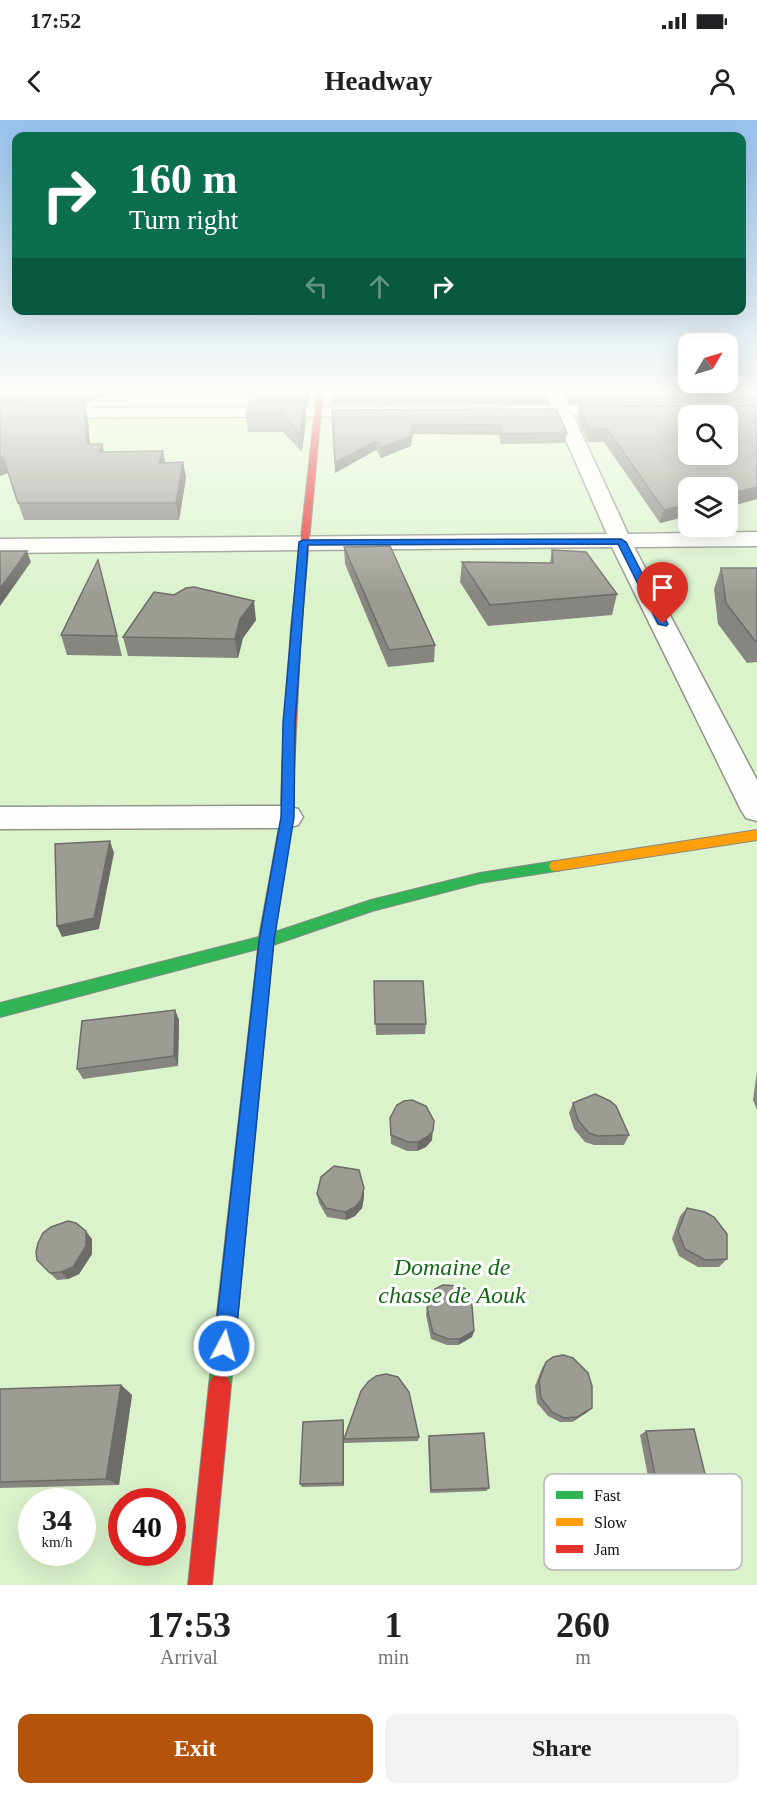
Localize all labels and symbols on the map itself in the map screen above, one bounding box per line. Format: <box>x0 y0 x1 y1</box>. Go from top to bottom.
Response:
north arrow <box>678 333 738 393</box>
pin <box>637 562 688 624</box>
park label: Domaine de chasse de Aouk <box>378 1254 526 1308</box>
position arrow <box>192 1314 256 1378</box>
legend <box>544 1474 742 1570</box>
text: Fast <box>594 1487 621 1504</box>
speed limit sign: 40 <box>108 1488 186 1566</box>
text: Slow <box>594 1514 627 1531</box>
text: Jam <box>594 1541 620 1558</box>

